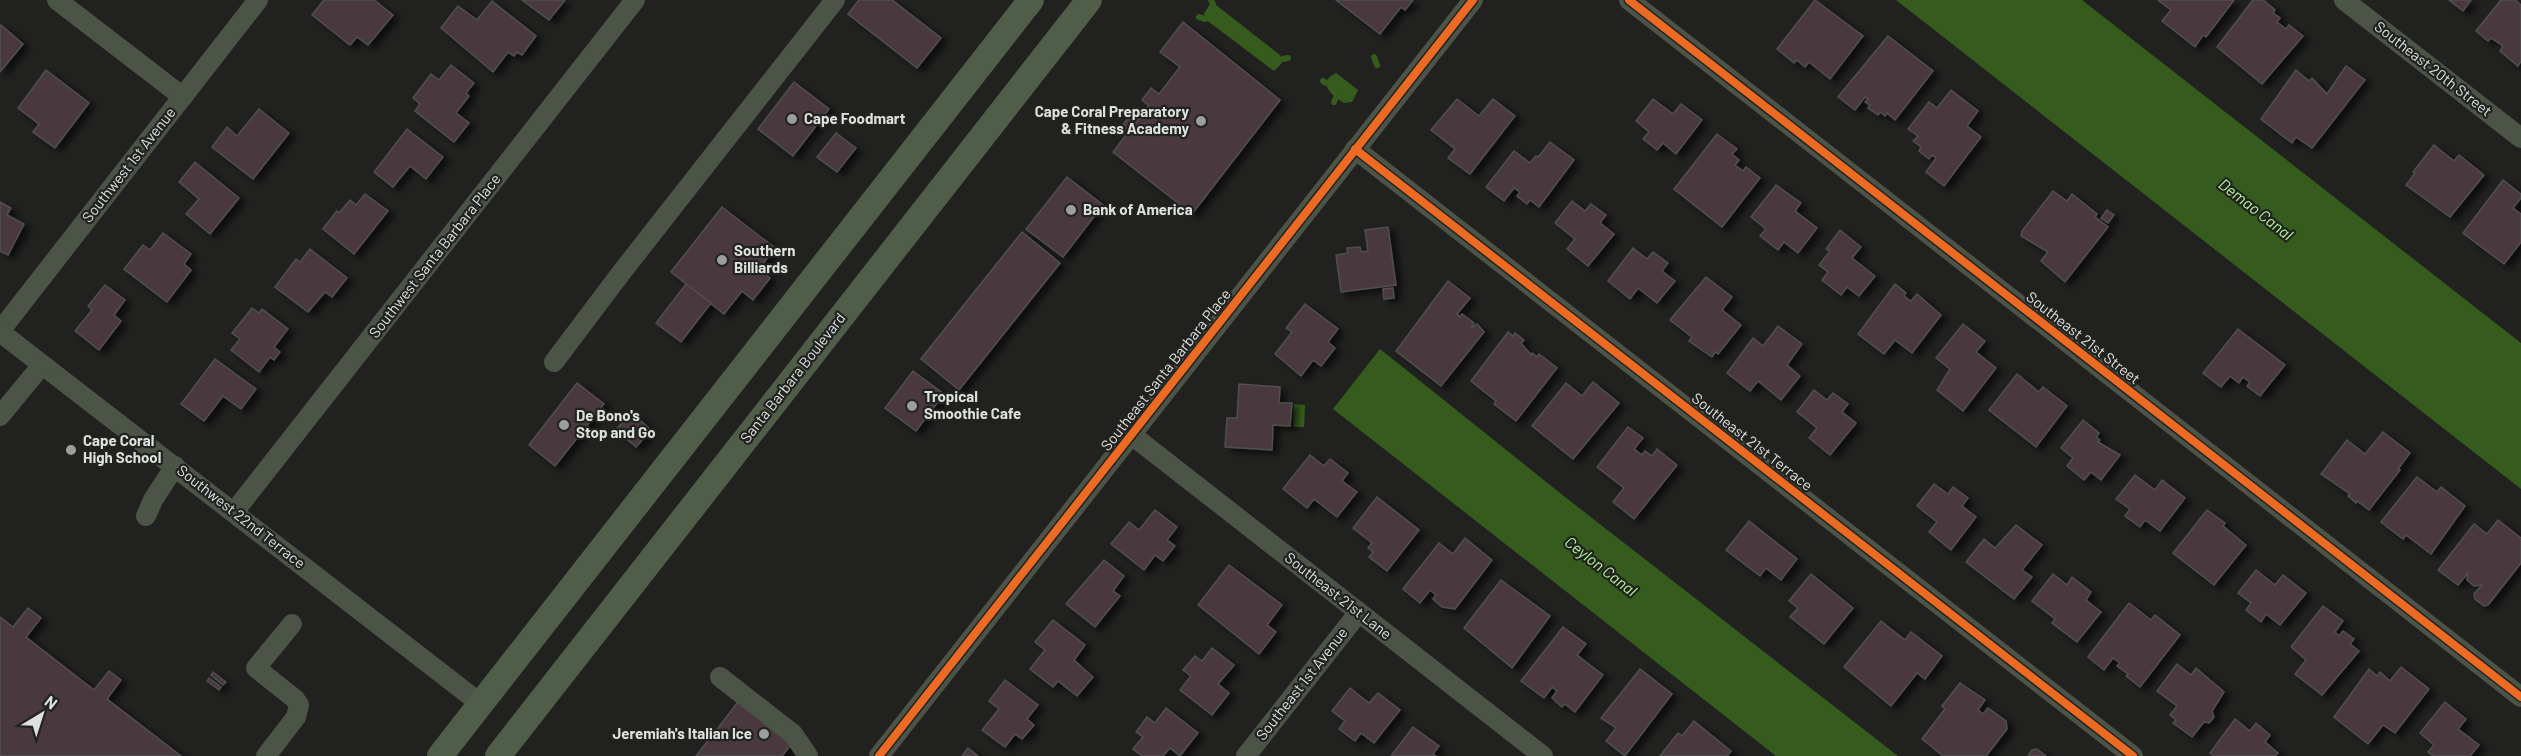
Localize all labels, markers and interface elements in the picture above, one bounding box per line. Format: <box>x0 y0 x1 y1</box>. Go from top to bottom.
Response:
street label: Southeast 20th Street <box>2371 17 2496 120</box>
place label: Cape Coral Preparatory & Fitness Academy <box>1035 102 1189 137</box>
street label: Southwest 1st Avenue <box>78 103 179 225</box>
place label: Cape Foodmart <box>804 109 906 127</box>
marker: Cape Foodmart <box>785 112 799 126</box>
marker: Cape Coral Preparatory & Fitness Academy <box>1194 114 1208 128</box>
street label: Southwest Santa Barbara Place <box>365 170 504 341</box>
water label: Demao Canal <box>2215 174 2297 244</box>
place label: Bank of America <box>1083 200 1193 218</box>
marker: Bank of America <box>1064 203 1078 217</box>
place label: Southern Billiards <box>734 241 795 276</box>
marker: Southern Billiards <box>715 253 729 267</box>
street label: Southeast Santa Barbara Place <box>1096 285 1234 454</box>
street label: Southeast 21st Street <box>2023 287 2144 387</box>
street label: Santa Barbara Boulevard <box>736 309 849 446</box>
place label: Tropical Smoothie Cafe <box>924 387 1021 422</box>
street label: Southeast 21st Terrace <box>1689 389 1817 494</box>
marker: Tropical Smoothie Cafe <box>905 399 919 413</box>
place label: De Bono's Stop and Go <box>576 406 656 441</box>
marker: De Bono's Stop and Go <box>557 418 571 432</box>
place label: Cape Coral High School <box>83 431 161 466</box>
marker: Cape Coral High School <box>64 443 78 457</box>
street label: Southwest 22nd Terrace <box>174 461 309 572</box>
water label: Ceylon Canal <box>1561 532 1641 600</box>
street label: Southeast 21st Lane <box>1282 548 1396 642</box>
street label: Southeast 1st Avenue <box>1252 623 1351 743</box>
north arrow <box>12 684 72 744</box>
text: N <box>42 691 62 713</box>
place label: Jeremiah's Italian Ice <box>612 724 752 742</box>
marker: Jeremiah's Italian Ice <box>757 727 771 741</box>

